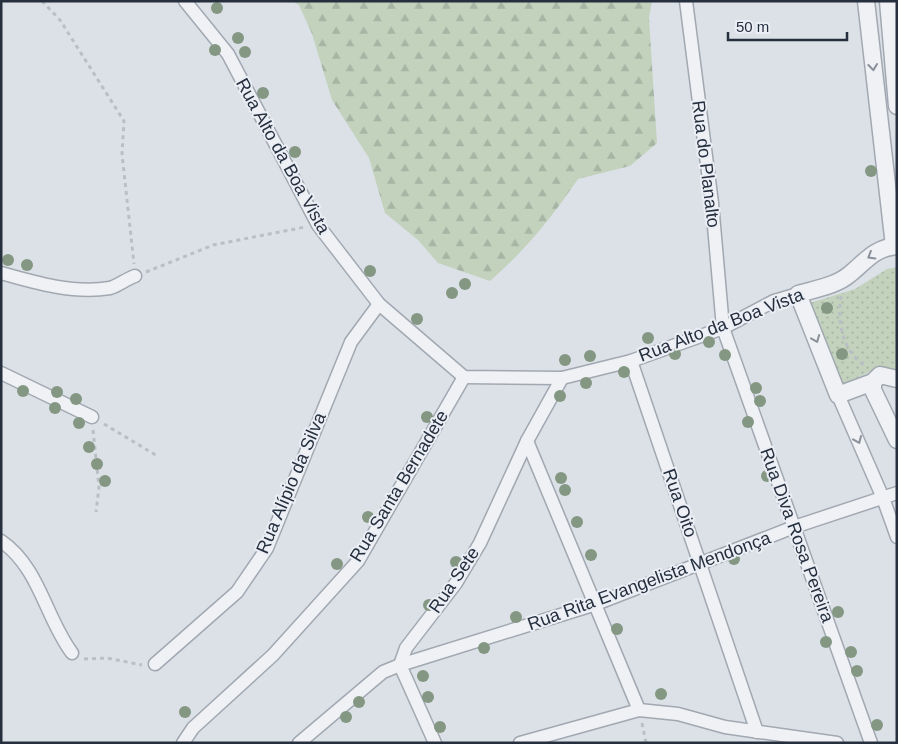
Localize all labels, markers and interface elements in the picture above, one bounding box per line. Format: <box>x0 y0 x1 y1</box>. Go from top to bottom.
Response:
scale bar <box>728 10 847 42</box>
text: 50 m <box>736 18 769 35</box>
one-way arrow <box>867 63 878 71</box>
street label: Rua Alto da Boa Vista <box>232 75 335 238</box>
street label: Rua do Planalto <box>688 99 724 229</box>
one-way arrow <box>867 249 876 259</box>
street label: Rua Alto da Boa Vista <box>636 284 807 366</box>
one-way arrow <box>810 334 820 343</box>
street label: Rua Santa Bernadete <box>346 407 452 565</box>
street label: Rua Alípio da Silva <box>252 409 330 556</box>
one-way arrow <box>851 435 862 444</box>
street label: Rua Diva Rosa Pereira <box>756 445 838 626</box>
street label: Rua Oito <box>659 466 701 540</box>
street label: Rua Rita Evangelista Mendonça <box>525 527 774 634</box>
street label: Rua Sete <box>425 543 483 617</box>

